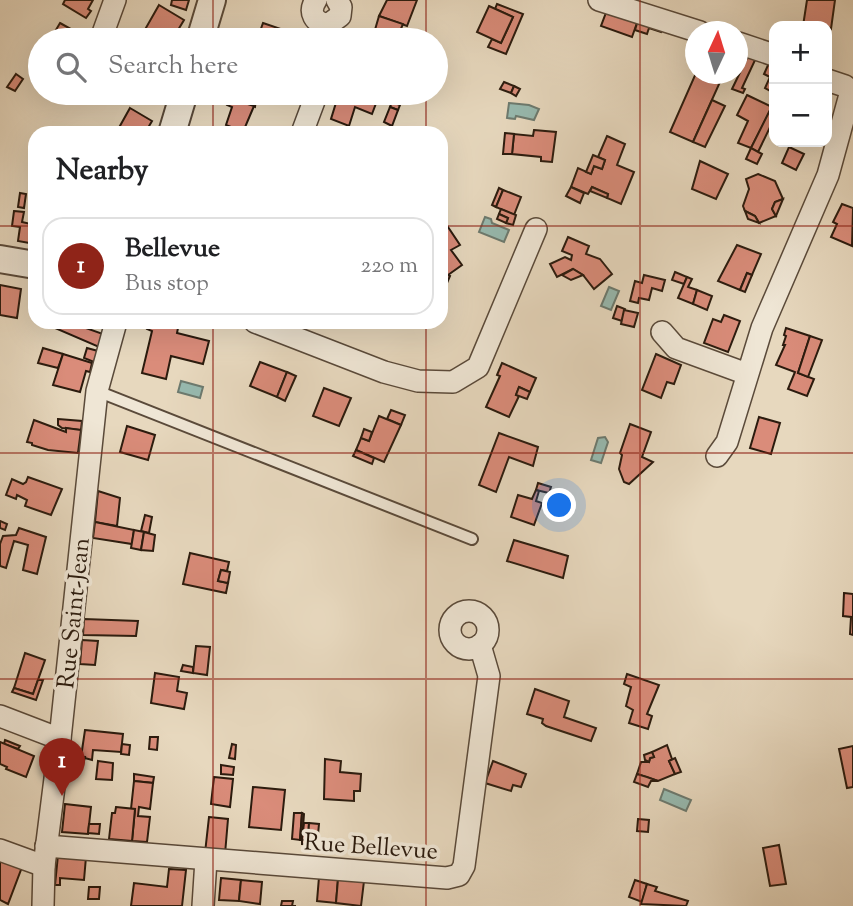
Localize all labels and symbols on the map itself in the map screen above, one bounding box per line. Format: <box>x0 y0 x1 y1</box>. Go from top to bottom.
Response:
north arrow <box>685 21 748 84</box>
your location <box>542 488 576 522</box>
street label: Rue Saint-Jean <box>50 536 100 690</box>
pin: 1 <box>39 738 85 796</box>
street label: Rue Bellevue <box>303 826 439 870</box>

